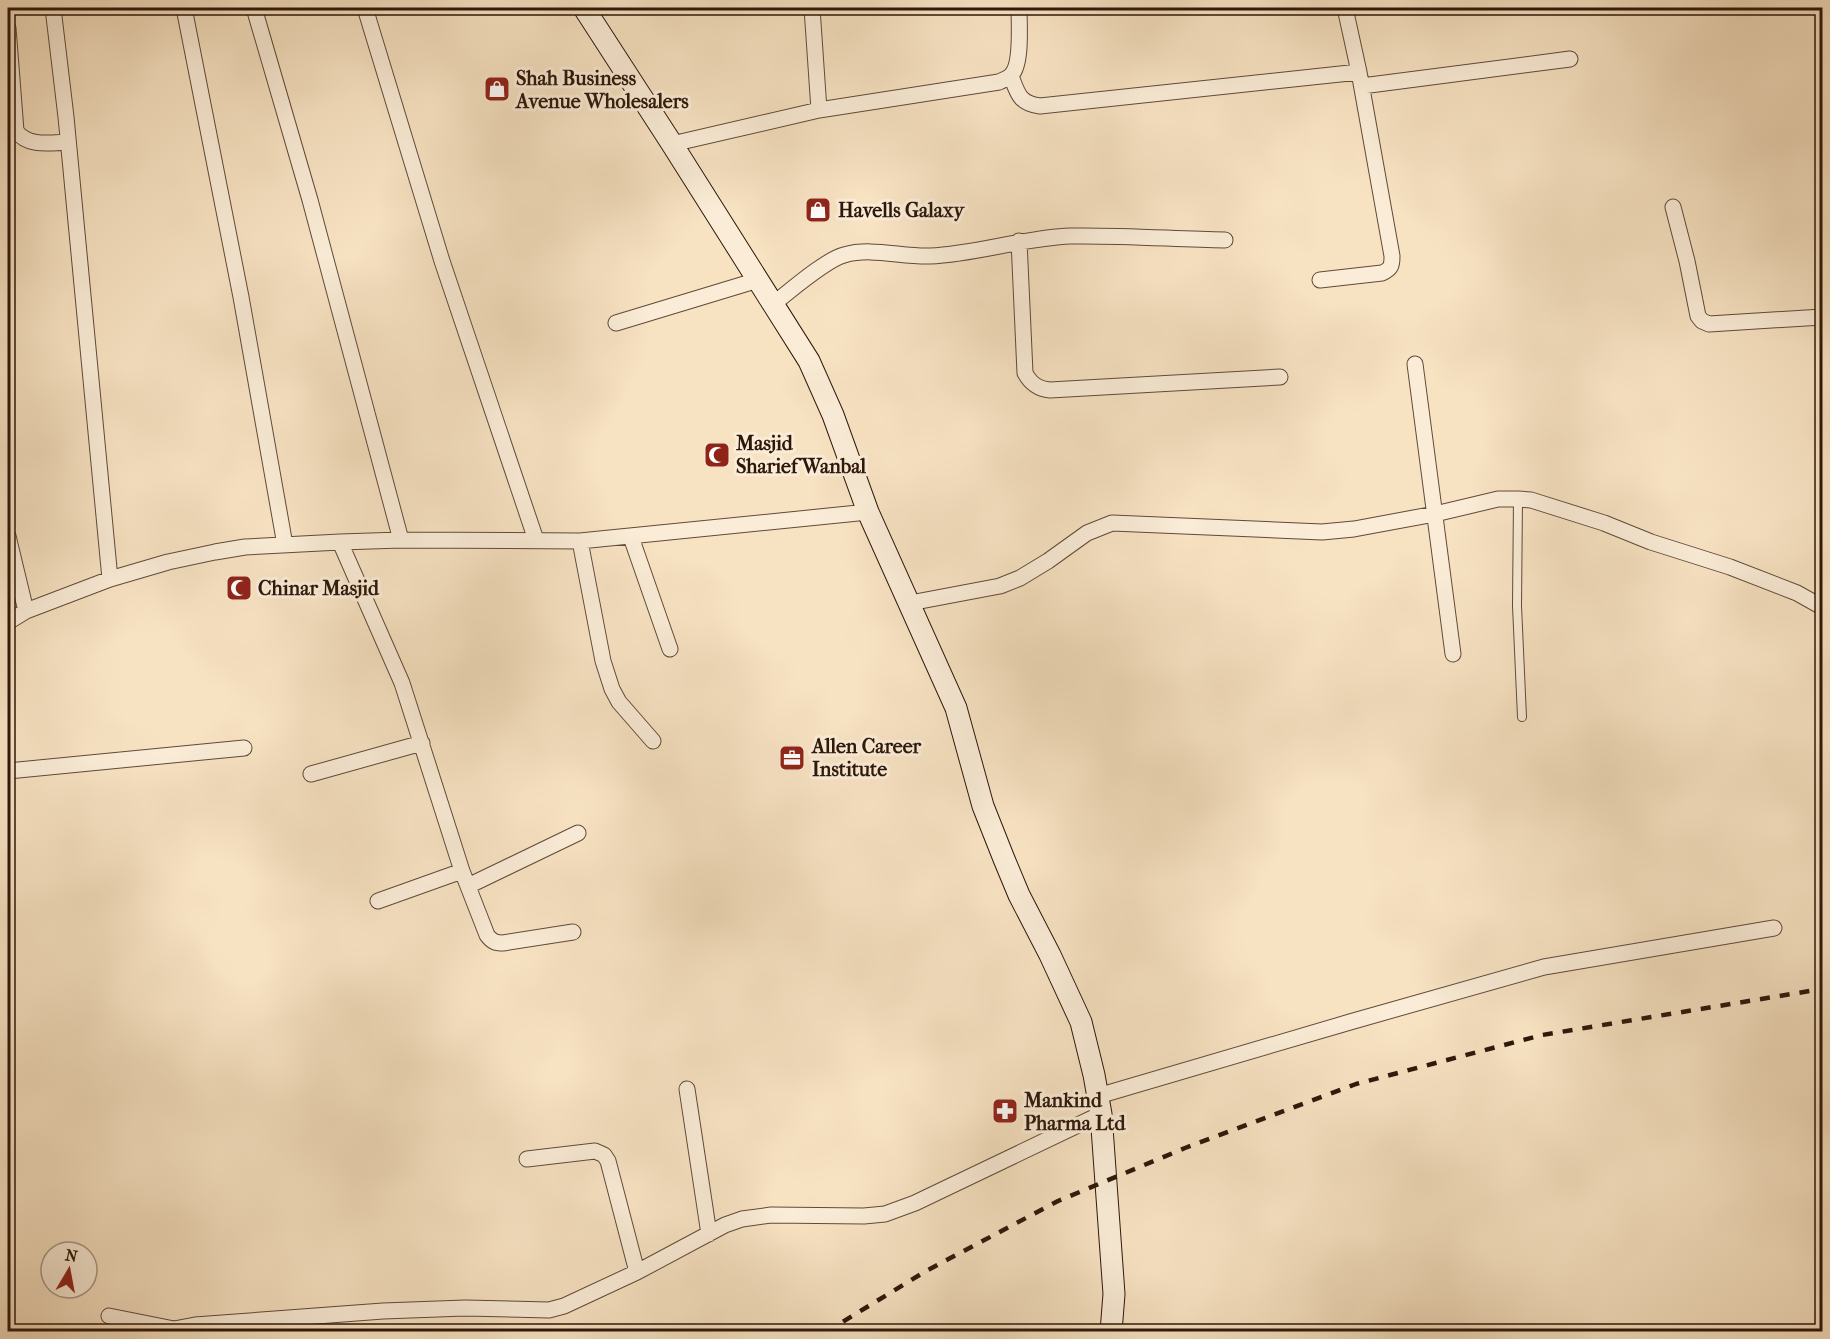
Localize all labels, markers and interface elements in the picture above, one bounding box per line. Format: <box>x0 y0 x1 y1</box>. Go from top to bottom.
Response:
place label: Shah Business Avenue Wholesalers <box>514 67 689 113</box>
shop icon: Shah Business Avenue Wholesalers <box>482 74 512 104</box>
shop icon: Havells Galaxy <box>803 195 833 225</box>
place label: Havells Galaxy <box>838 199 965 222</box>
place label: Masjid Sharief Wanbal <box>735 432 867 478</box>
mosque icon: Masjid Sharief Wanbal <box>702 440 732 470</box>
mosque icon: Chinar Masjid <box>224 573 254 603</box>
place label: Chinar Masjid <box>258 577 380 600</box>
place label: Allen Career Institute <box>810 735 922 781</box>
office icon: Allen Career Institute <box>777 743 807 773</box>
place label: Mankind Pharma Ltd <box>1023 1089 1126 1135</box>
pharmacy icon: Mankind Pharma Ltd <box>990 1096 1020 1126</box>
north arrow <box>39 1240 99 1300</box>
text: N <box>64 1245 80 1266</box>

